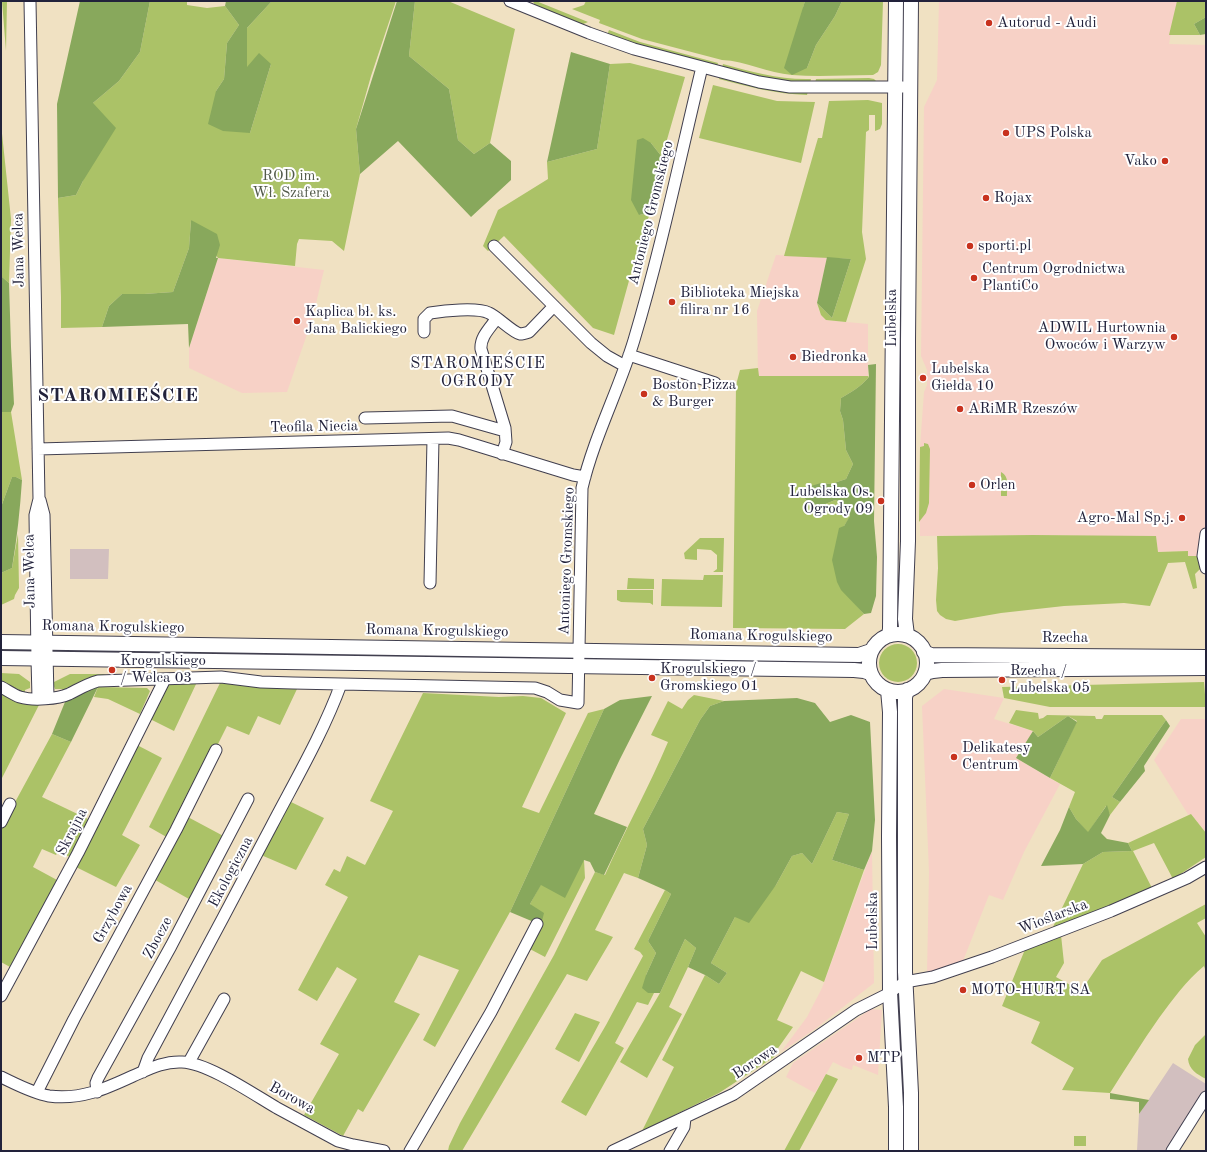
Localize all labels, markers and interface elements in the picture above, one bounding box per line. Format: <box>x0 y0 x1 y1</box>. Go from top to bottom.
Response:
place label: Autorud - Audi <box>997 14 1096 32</box>
marker: Autorud - Audi <box>984 18 994 28</box>
place label: UPS Polska <box>1014 124 1092 142</box>
marker: UPS Polska <box>1001 128 1011 138</box>
street label: Antoniego Gromskiego <box>624 139 678 287</box>
place label: Vako <box>1124 152 1157 170</box>
marker: Vako <box>1160 156 1170 166</box>
park label: ROD im. Wł. Szafera <box>252 167 330 202</box>
place label: Rojax <box>994 189 1032 207</box>
marker: Rojax <box>981 193 991 203</box>
street label: Jana Welca <box>9 212 29 288</box>
place label: sporti.pl <box>978 237 1031 255</box>
marker: sporti.pl <box>965 241 975 251</box>
place label: Centrum Ogrodnictwa PlantiCo <box>982 260 1125 295</box>
marker: Centrum Ogrodnictwa PlantiCo <box>969 273 979 283</box>
place label: Biblioteka Miejska filira nr 16 <box>680 284 799 319</box>
street label: Lubelska <box>883 289 901 347</box>
marker: Biblioteka Miejska filira nr 16 <box>667 297 677 307</box>
place label: Kaplica bł. ks. Jana Balickiego <box>305 303 407 338</box>
marker: Kaplica bł. ks. Jana Balickiego <box>292 316 302 326</box>
place label: ADWIL Hurtownia Owoców i Warzyw <box>1038 319 1166 354</box>
marker: ADWIL Hurtownia Owoców i Warzyw <box>1169 332 1179 342</box>
place label: Biedronka <box>801 348 867 366</box>
marker: Biedronka <box>788 352 798 362</box>
district label: STAROMIEŚCIE OGRODY <box>410 354 546 392</box>
place label: Lubelska Giełda 10 <box>931 360 994 395</box>
marker: Lubelska Giełda 10 <box>918 373 928 383</box>
place label: Boston Pizza & Burger <box>652 376 736 411</box>
district label: STAROMIEŚCIE <box>37 385 199 407</box>
marker: Boston Pizza & Burger <box>639 389 649 399</box>
place label: ARiMR Rzeszów <box>968 400 1078 418</box>
marker: ARiMR Rzeszów <box>955 404 965 414</box>
street label: Teofila Niecia <box>270 417 358 437</box>
place label: Orlen <box>980 476 1016 494</box>
marker: Orlen <box>967 480 977 490</box>
place label: Lubelska Os. Ogrody 09 <box>789 483 873 518</box>
street label: Antoniego Gromskiego <box>555 487 579 635</box>
marker: Lubelska Os. Ogrody 09 <box>876 496 886 506</box>
place label: Agro-Mal Sp.j. <box>1077 509 1174 527</box>
marker: Agro-Mal Sp.j. <box>1177 513 1187 523</box>
street label: Jana Welca <box>20 533 40 609</box>
street label: Romana Krogulskiego <box>41 617 185 637</box>
street label: Romana Krogulskiego <box>365 621 509 641</box>
street label: Romana Krogulskiego <box>689 626 833 646</box>
street label: Rzecha <box>1042 629 1088 647</box>
place label: Krogulskiego / Welca 03 <box>120 652 206 687</box>
place label: Krogulskiego / Gromskiego 01 <box>660 660 759 695</box>
place label: Rzecha / Lubelska 05 <box>1010 662 1090 697</box>
marker: Krogulskiego / Welca 03 <box>107 665 117 675</box>
marker: Krogulskiego / Gromskiego 01 <box>647 673 657 683</box>
marker: Rzecha / Lubelska 05 <box>997 675 1007 685</box>
place label: Delikatesy Centrum <box>962 739 1031 774</box>
marker: Delikatesy Centrum <box>949 752 959 762</box>
street label: Skrajna <box>52 805 92 859</box>
street label: Ekologiczna <box>205 833 257 911</box>
street label: Grzybowa <box>89 881 137 947</box>
street label: Lubelska <box>864 892 882 950</box>
street label: Wioślarska <box>1016 896 1090 938</box>
street label: Zbocze <box>140 914 176 962</box>
place label: MOTO-HURT SA <box>971 981 1090 999</box>
marker: MOTO-HURT SA <box>958 985 968 995</box>
street label: Borowa <box>729 1041 781 1083</box>
place label: MTP <box>867 1049 900 1067</box>
marker: MTP <box>854 1053 864 1063</box>
street label: Borowa <box>266 1078 318 1118</box>

